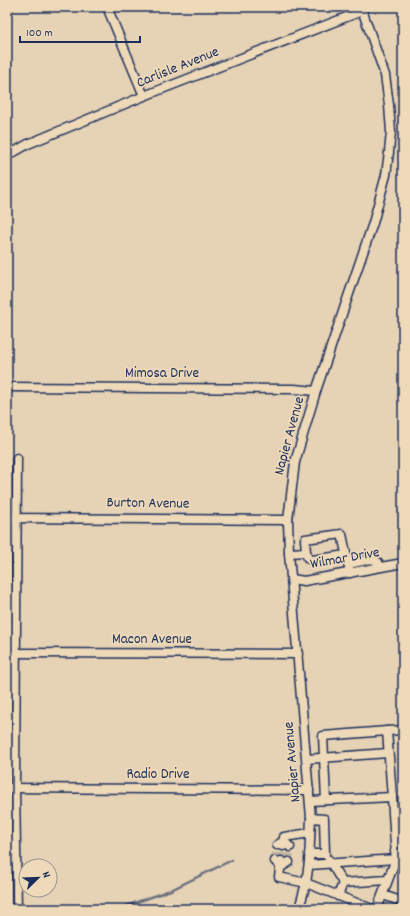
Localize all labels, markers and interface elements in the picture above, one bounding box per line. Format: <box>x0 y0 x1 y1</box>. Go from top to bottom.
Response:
scale bar <box>20 18 140 44</box>
text: 100 m <box>26 25 53 42</box>
street label: Carlisle Avenue <box>133 41 223 95</box>
street label: Mimosa Drive <box>125 363 199 385</box>
street label: Napier Avenue <box>269 394 311 478</box>
street label: Burton Avenue <box>106 492 190 516</box>
street label: Wilmar Drive <box>309 542 382 576</box>
street label: Macon Avenue <box>112 629 192 651</box>
street label: Napier Avenue <box>278 720 307 803</box>
street label: Radio Drive <box>126 764 190 786</box>
north arrow <box>18 858 58 898</box>
text: N <box>37 869 54 881</box>

